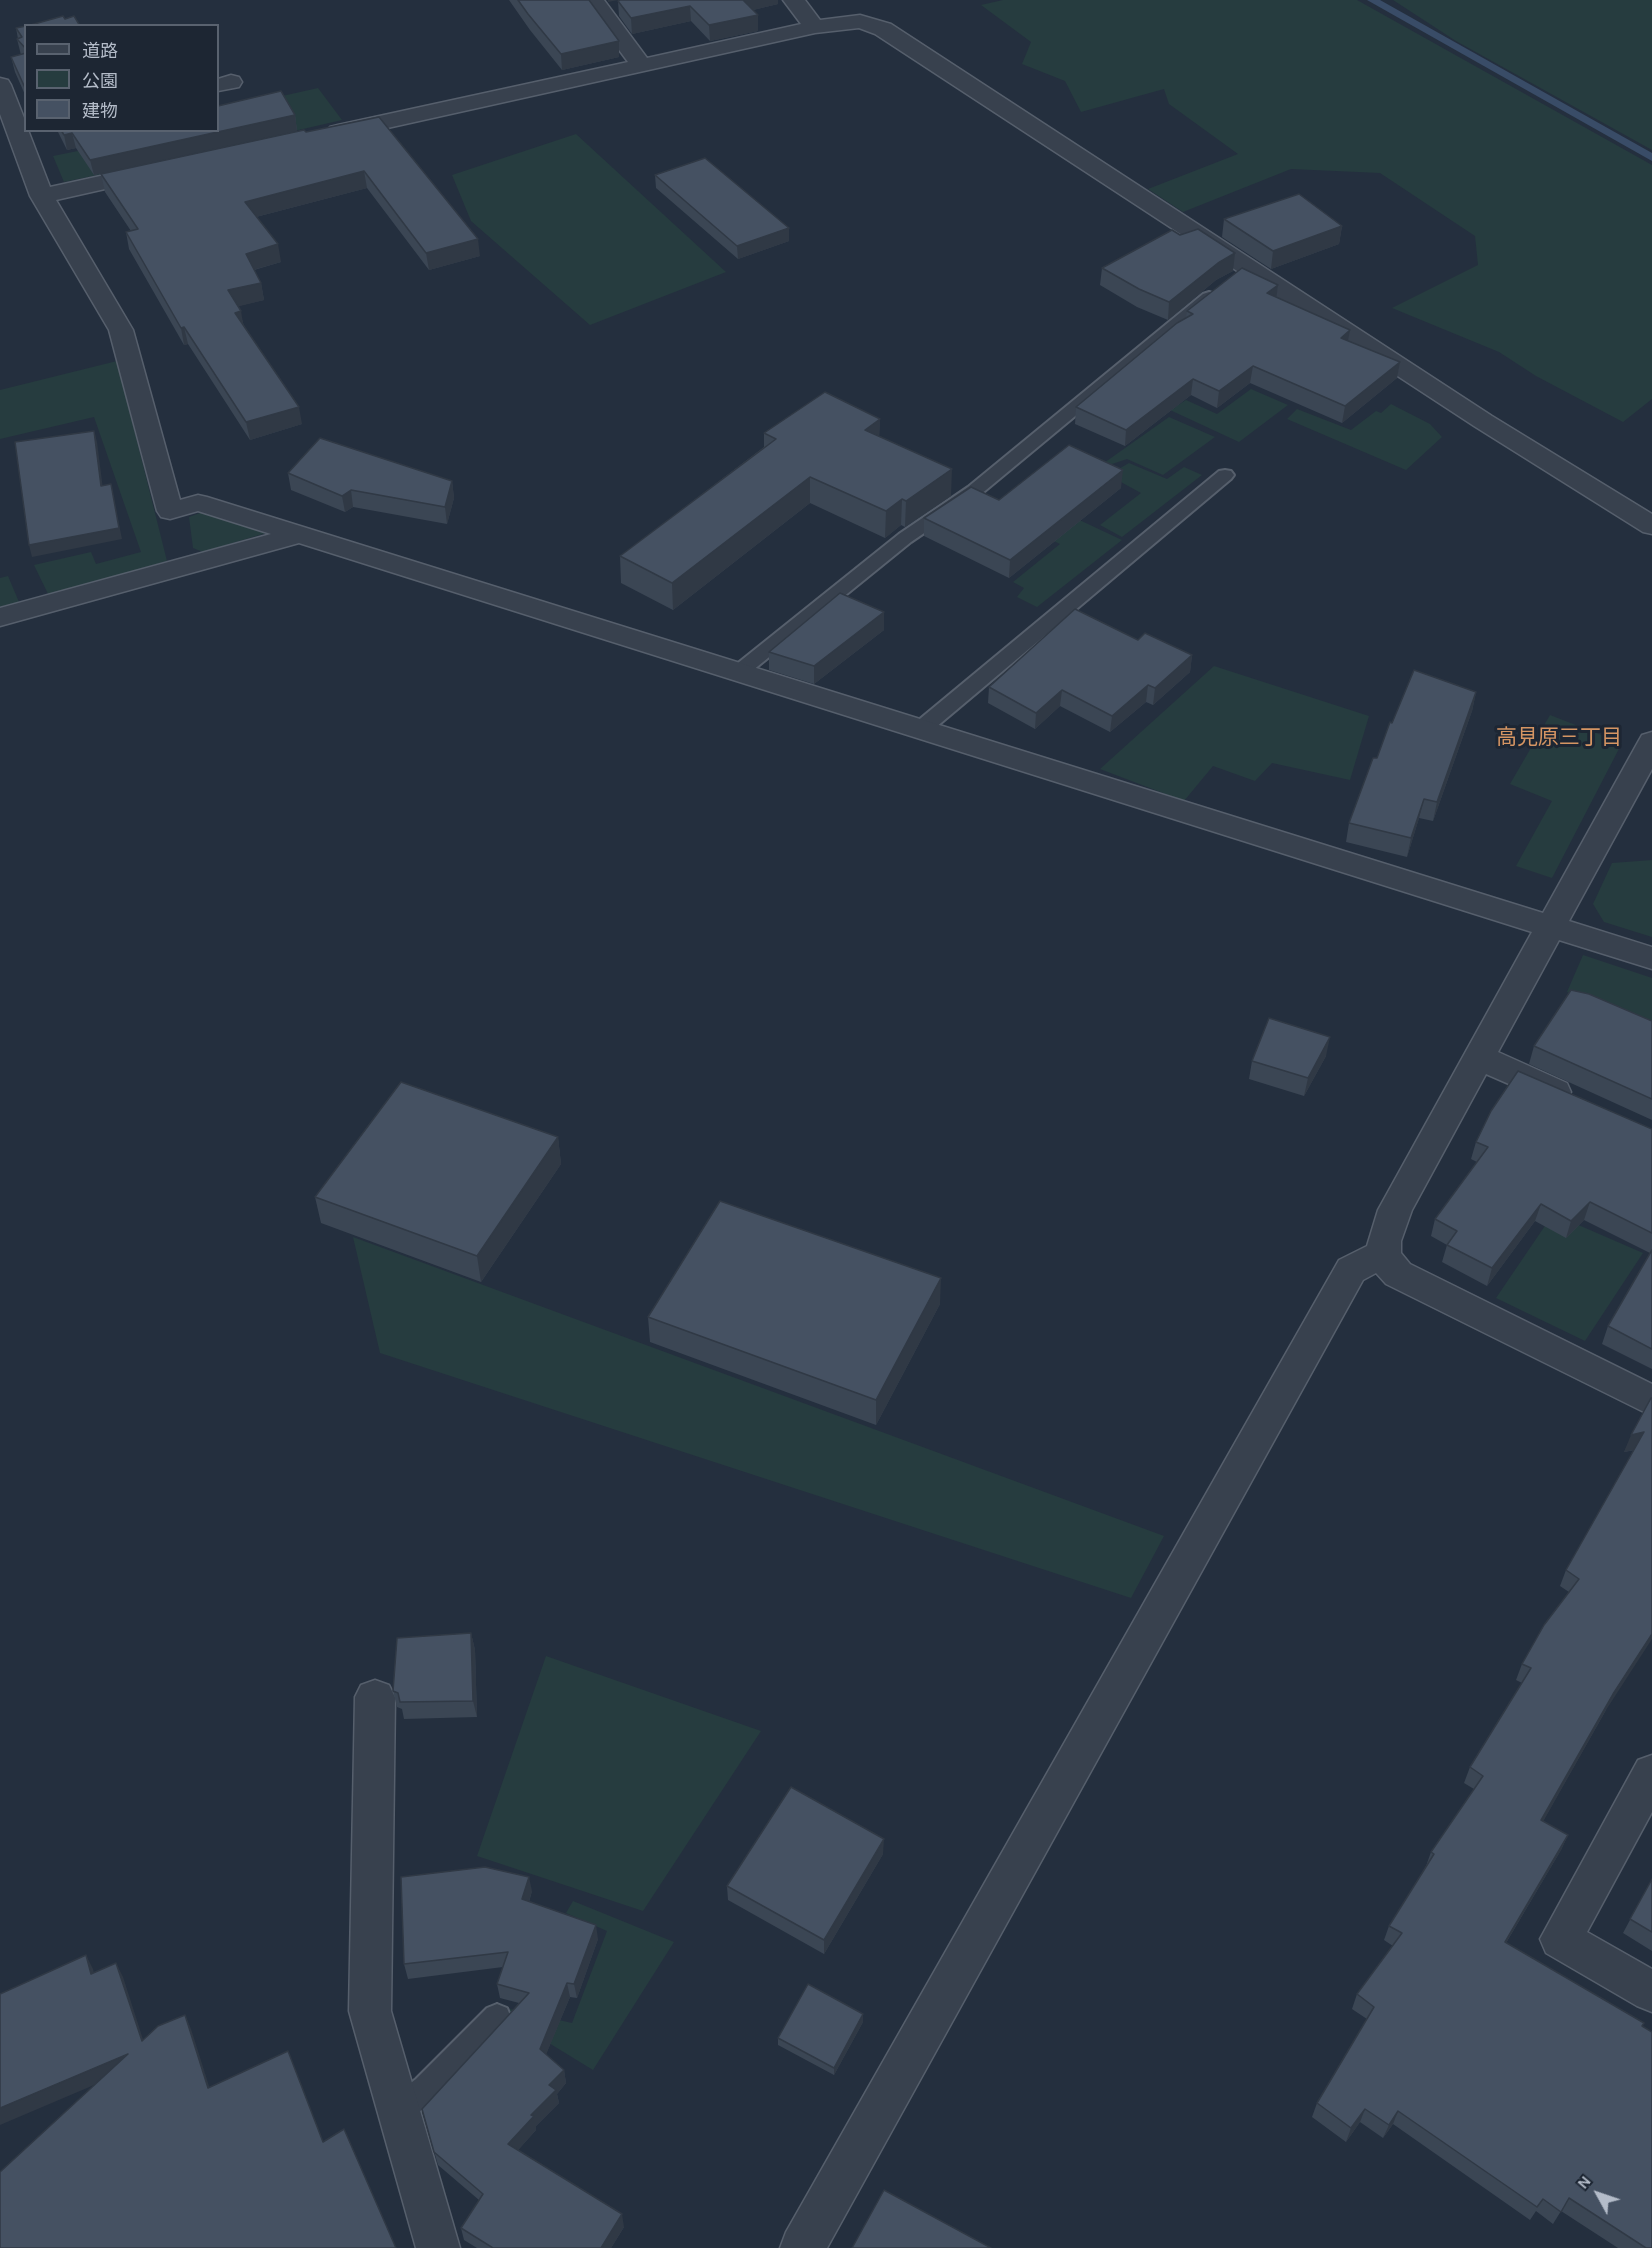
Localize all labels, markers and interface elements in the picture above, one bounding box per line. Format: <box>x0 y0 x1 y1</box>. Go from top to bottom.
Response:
legend <box>24 24 219 132</box>
text: 道路 <box>82 40 118 62</box>
text: 公園 <box>82 70 118 92</box>
text: 建物 <box>82 100 118 122</box>
district label: 高見原三丁目 <box>1496 725 1622 751</box>
north arrow <box>1568 2164 1628 2224</box>
text: N <box>1573 2172 1595 2193</box>

